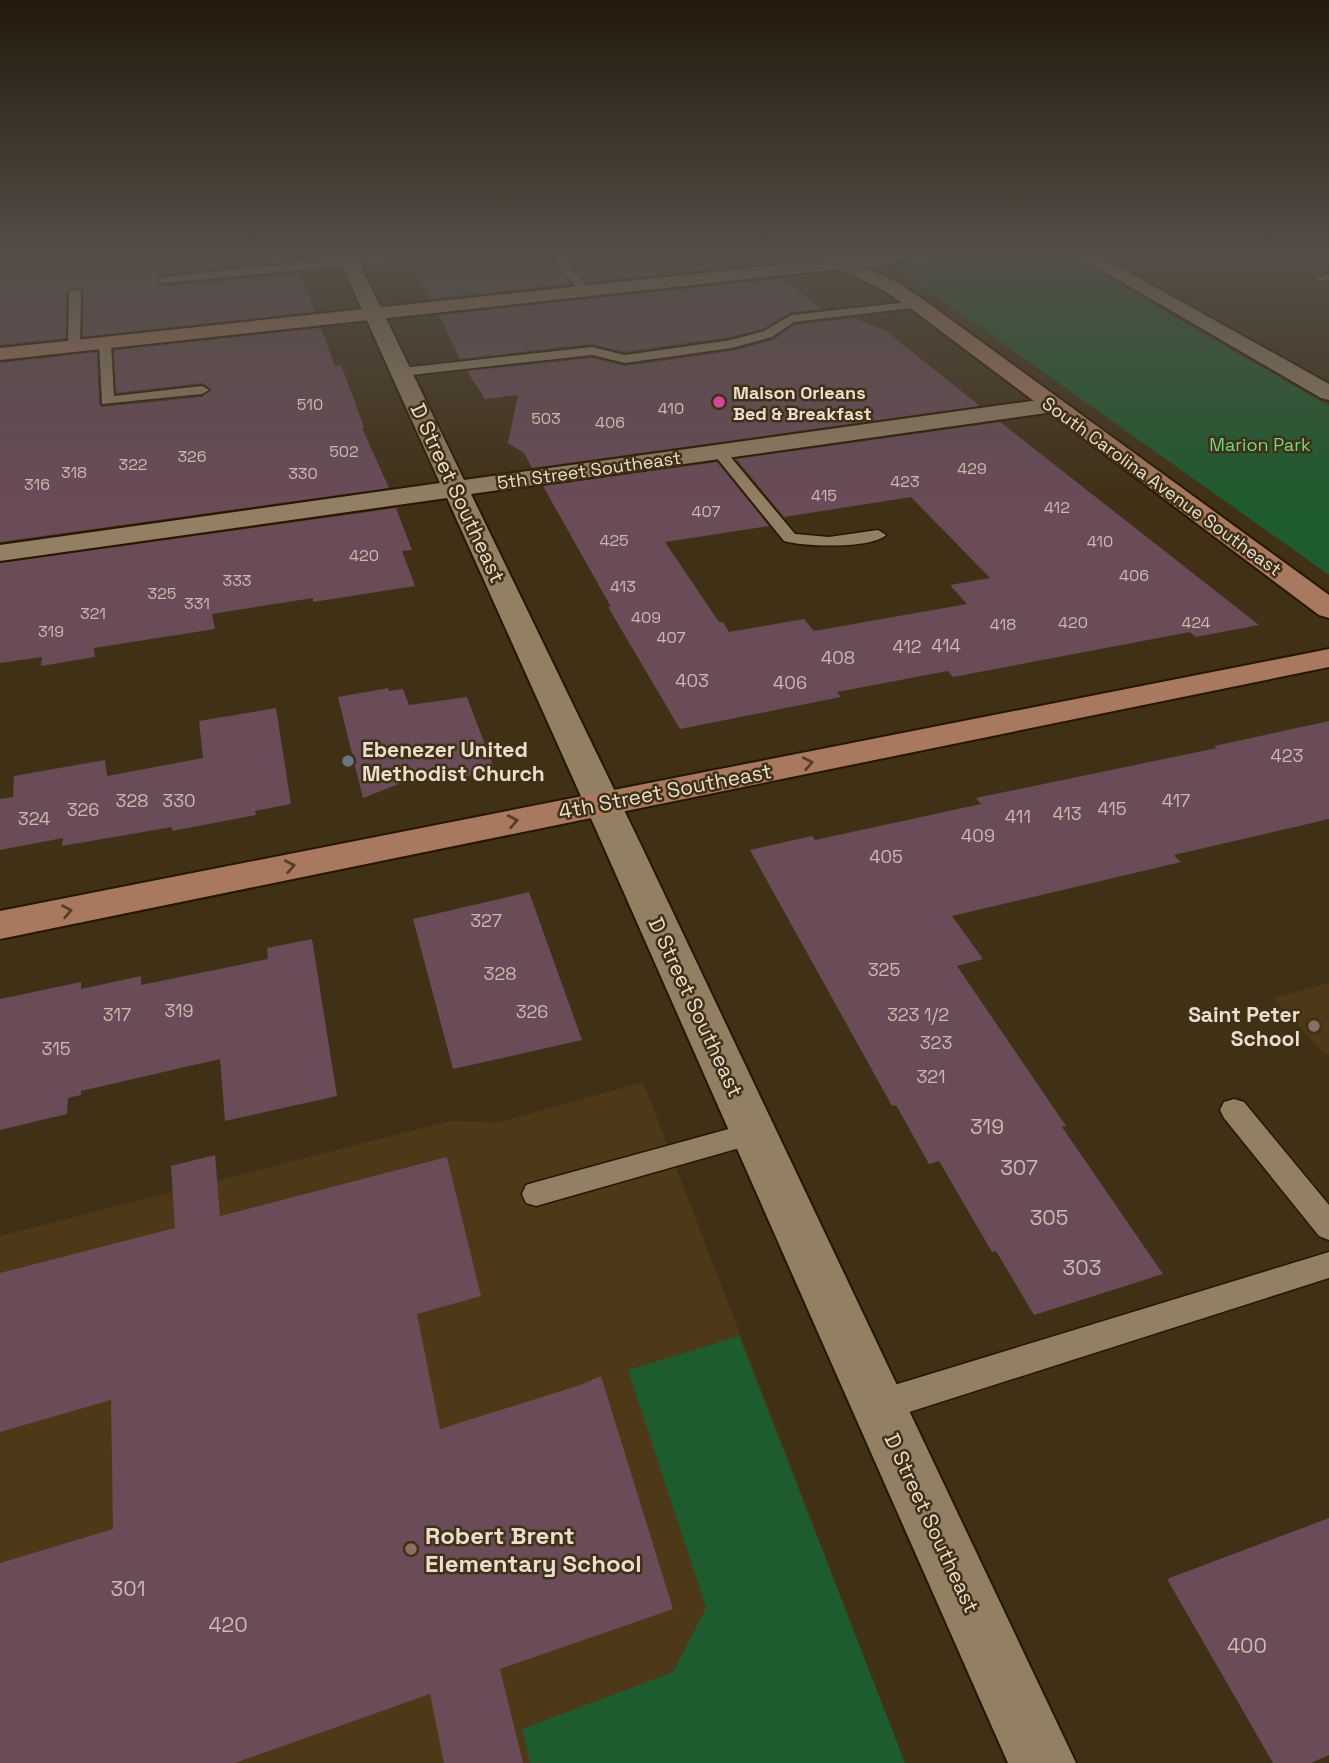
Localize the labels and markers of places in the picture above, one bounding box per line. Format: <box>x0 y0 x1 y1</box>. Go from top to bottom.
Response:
place label: Maison Orleans Bed & Breakfast <box>733 381 872 425</box>
marker: Maison Orleans Bed & Breakfast <box>711 394 727 410</box>
place label: Ebenezer United Methodist Church <box>362 736 545 787</box>
marker: Ebenezer United Methodist Church <box>340 753 356 769</box>
place label: Saint Peter School <box>1188 1001 1300 1052</box>
marker: Saint Peter School <box>1306 1018 1322 1034</box>
place label: Robert Brent Elementary School <box>425 1520 642 1579</box>
marker: Robert Brent Elementary School <box>403 1541 419 1557</box>

